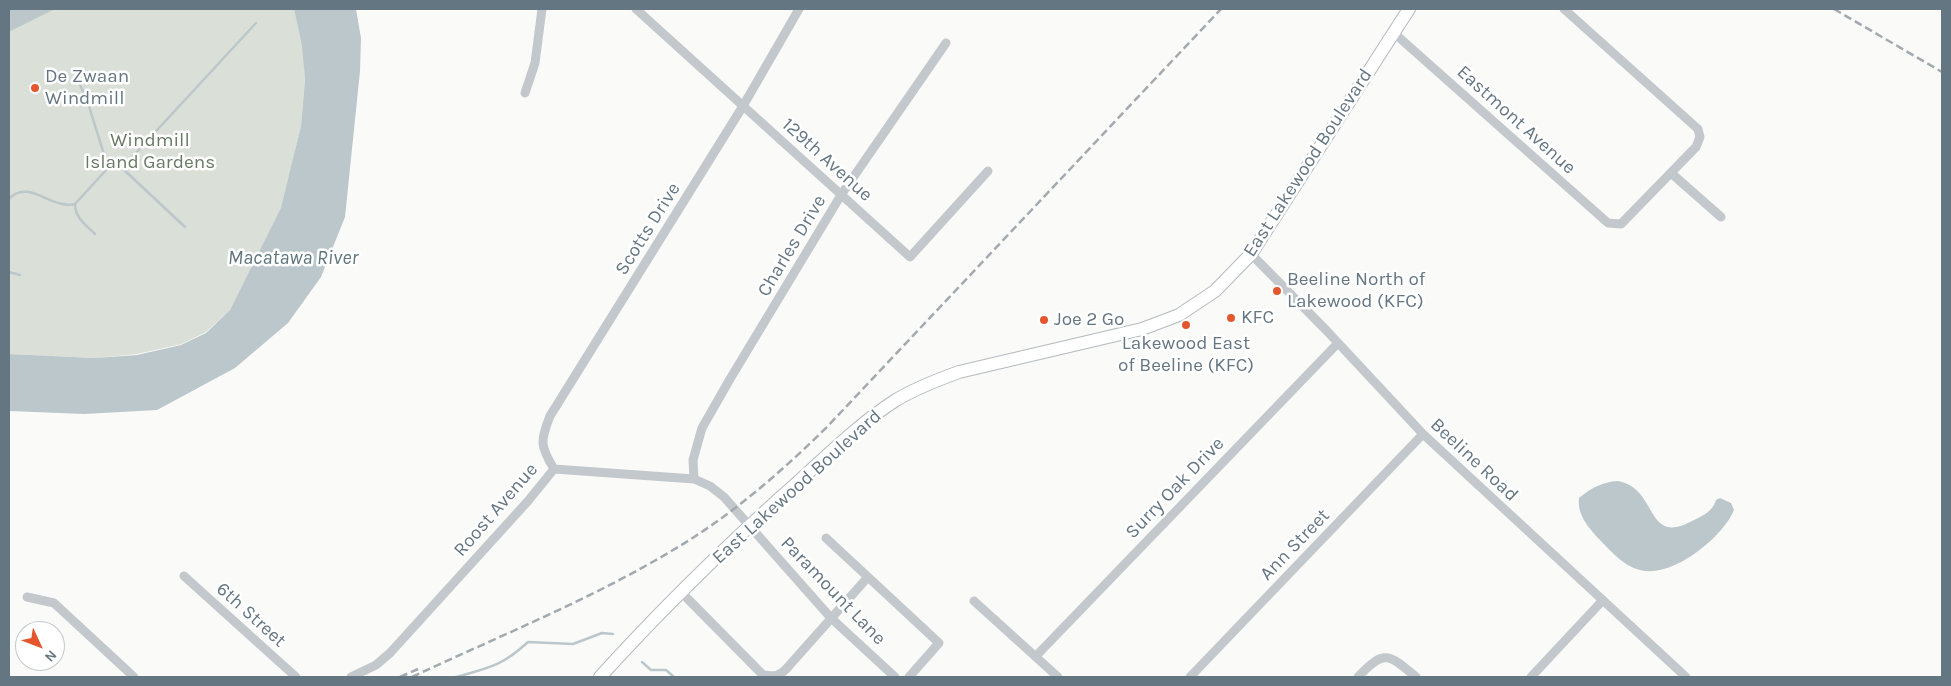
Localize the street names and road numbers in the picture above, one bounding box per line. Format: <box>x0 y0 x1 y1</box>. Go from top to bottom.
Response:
street label: Eastmont Avenue <box>1452 61 1580 179</box>
street label: East Lakewood Boulevard <box>1239 65 1377 261</box>
street label: 129th Avenue <box>777 113 877 207</box>
street label: Scotts Drive <box>611 179 685 279</box>
street label: Charles Drive <box>753 191 831 301</box>
street label: East Lakewood Boulevard <box>708 405 886 569</box>
street label: Beeline Road <box>1425 414 1523 506</box>
street label: Surry Oak Drive <box>1121 432 1229 544</box>
street label: Roost Avenue <box>449 459 543 561</box>
street label: Ann Street <box>1255 505 1335 585</box>
street label: Paramount Lane <box>776 532 890 650</box>
street label: 6th Street <box>211 578 291 652</box>

